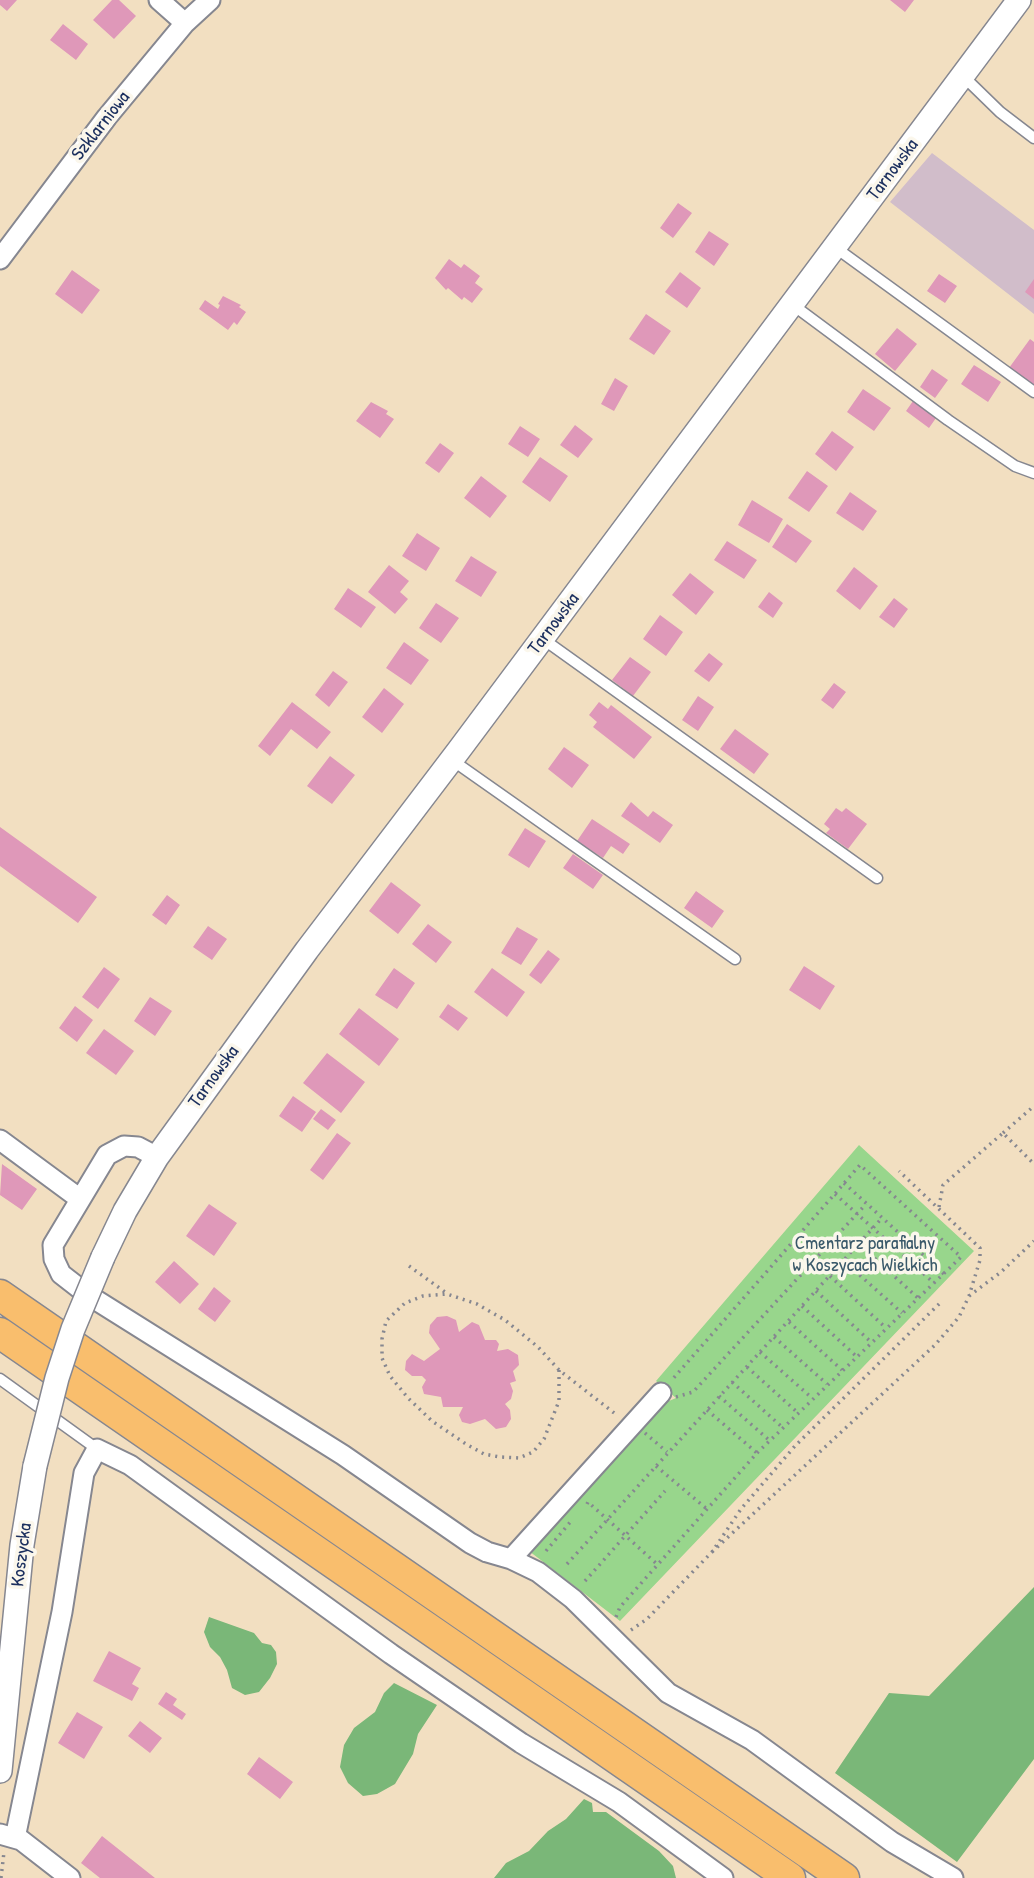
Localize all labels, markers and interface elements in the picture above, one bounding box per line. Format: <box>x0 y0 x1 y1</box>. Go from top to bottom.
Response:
street label: Szklarniowa <box>67 87 135 165</box>
street label: Tarnowska <box>862 135 924 205</box>
street label: Tarnowska <box>523 589 585 659</box>
street label: Tarnowska <box>184 1041 244 1113</box>
park label: Cmentarz parafialny w Koszycach Wielkich <box>793 1233 937 1277</box>
street label: Koszycka <box>7 1522 37 1588</box>

